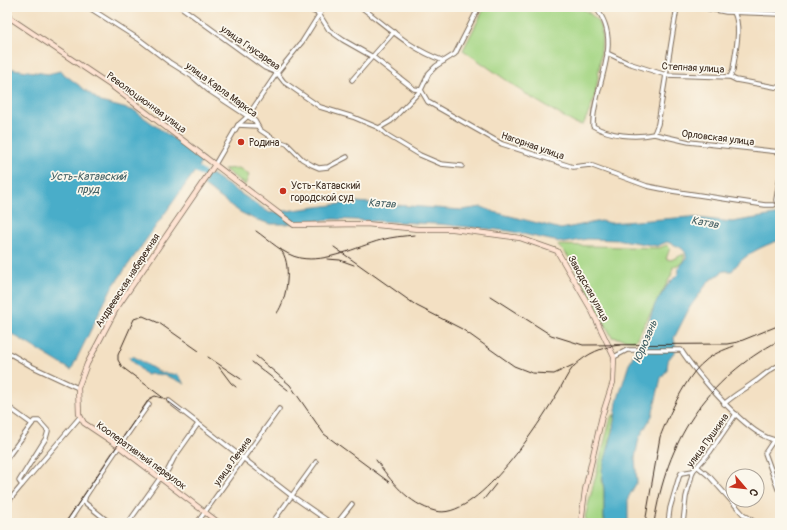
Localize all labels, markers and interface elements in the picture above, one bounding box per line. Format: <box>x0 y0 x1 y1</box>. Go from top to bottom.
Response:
street label: улица Гнусарева <box>217 22 283 73</box>
street label: улица Карла Маркса <box>182 59 260 120</box>
street label: Степная улица <box>661 60 725 76</box>
street label: Революционная улица <box>104 70 189 136</box>
street label: Орловская улица <box>681 128 755 148</box>
street label: Нагорная улица <box>500 130 566 162</box>
marker: Родина <box>236 137 246 147</box>
place label: Родина <box>249 137 280 149</box>
water label: Усть-Катавский пруд <box>50 170 128 196</box>
place label: Усть-Катавский городской суд <box>291 180 360 204</box>
marker: Усть-Катавский городской суд <box>278 186 288 196</box>
water label: Катав <box>368 196 397 211</box>
water label: Катав <box>690 214 720 231</box>
street label: Андреевская набережная <box>93 231 163 330</box>
street label: Заводская улица <box>565 253 611 324</box>
water label: Юрюзань <box>631 317 660 364</box>
street label: улица Пушкина <box>684 411 732 471</box>
street label: Кооперативный переулок <box>94 419 189 493</box>
street label: улица Ленина <box>211 435 255 489</box>
north arrow <box>725 468 765 508</box>
text: С <box>746 486 761 499</box>

